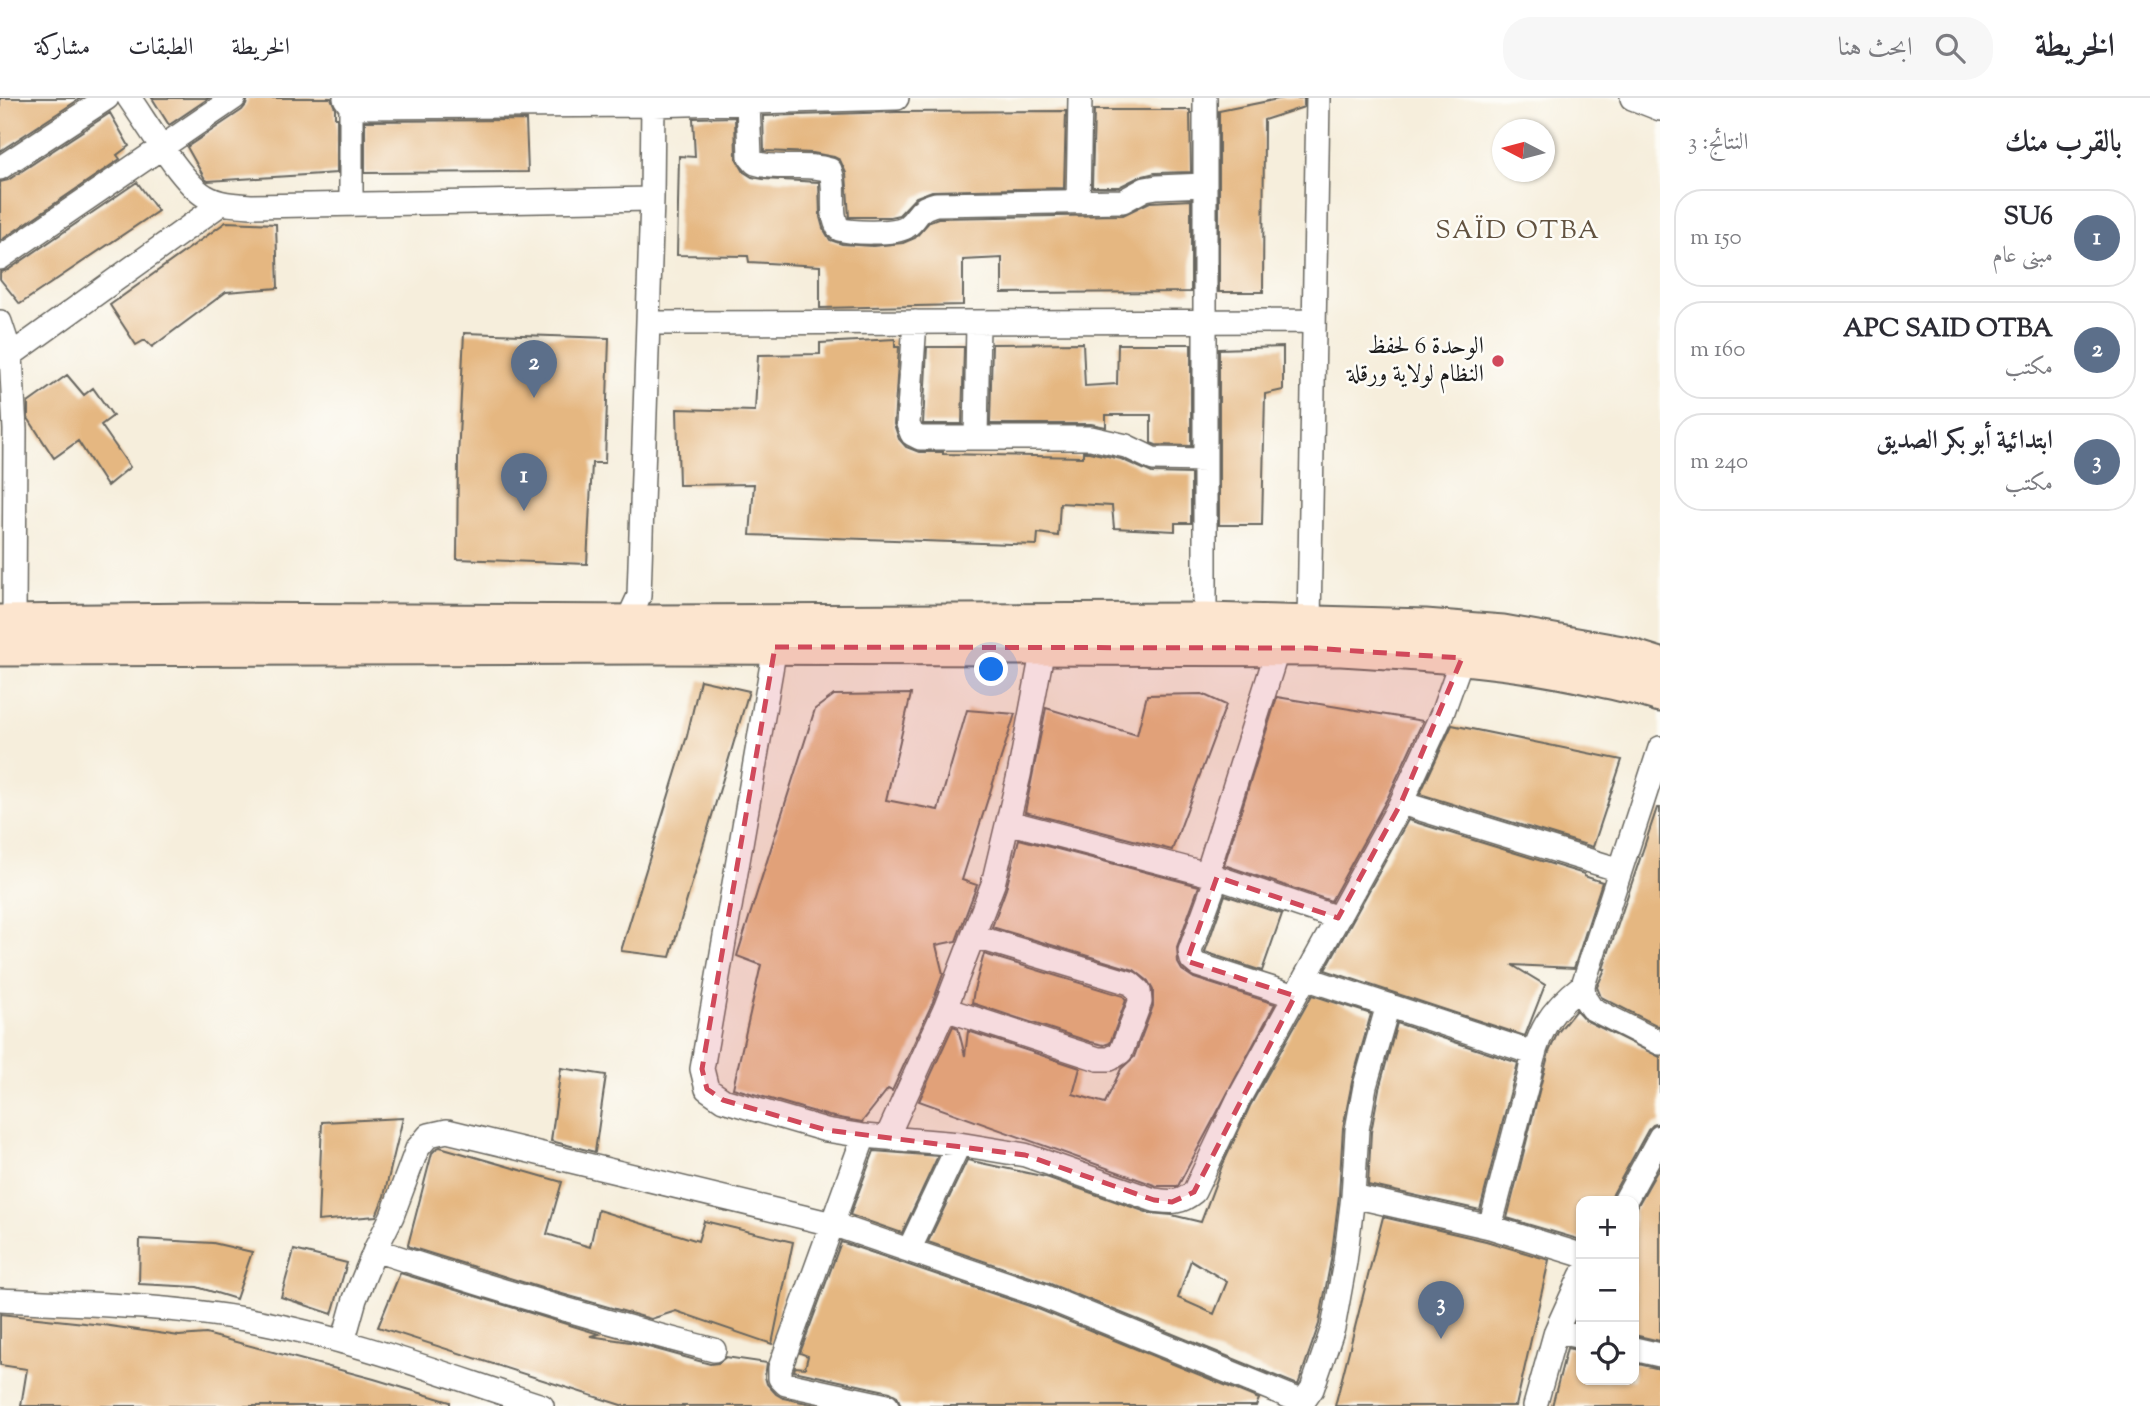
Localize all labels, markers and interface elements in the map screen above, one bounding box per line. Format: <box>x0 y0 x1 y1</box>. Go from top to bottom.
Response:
search box <box>1503 17 1993 80</box>
text: الخريطة <box>2035 24 2115 72</box>
icon: search <box>1931 29 1969 67</box>
text: ابحث هنا <box>1838 30 1913 67</box>
text: مشاركة <box>35 31 90 65</box>
text: الطبقات <box>128 31 194 65</box>
text: الخريطة <box>232 31 290 65</box>
north arrow <box>1492 119 1555 182</box>
text: بالقرب منك <box>2005 122 2122 165</box>
text: النتائج: 3 <box>1688 127 1749 160</box>
text: SU6 <box>2003 199 2053 236</box>
district label: SAÏD OTBA <box>1435 213 1601 250</box>
text: 150 m <box>1690 222 1742 255</box>
text: 1 <box>2093 222 2101 255</box>
text: مبنى عام <box>1992 240 2053 273</box>
text: APC SAID OTBA <box>1843 311 2053 348</box>
place label: الوحدة 6 لحفظ النظام لولاية ورقلة <box>1346 330 1484 394</box>
text: 160 m <box>1690 334 1745 367</box>
text: 2 <box>2092 334 2102 367</box>
pin: 2 <box>511 340 557 398</box>
text: مكتب <box>2005 352 2053 385</box>
marker: الوحدة 6 لحفظ النظام لولاية ورقلة <box>1490 353 1506 369</box>
text: ابتدائية أبو بكر الصديق <box>1876 423 2053 460</box>
text: 240 m <box>1690 446 1748 479</box>
text: 3 <box>2092 446 2102 479</box>
pin: 1 <box>501 453 547 511</box>
text: مكتب <box>2005 468 2053 501</box>
your location <box>974 652 1008 686</box>
map controls <box>1576 1196 1639 1385</box>
button: + <box>1576 1196 1639 1259</box>
button: − <box>1576 1259 1639 1322</box>
pin: 3 <box>1418 1281 1464 1339</box>
button: locate <box>1576 1322 1639 1385</box>

